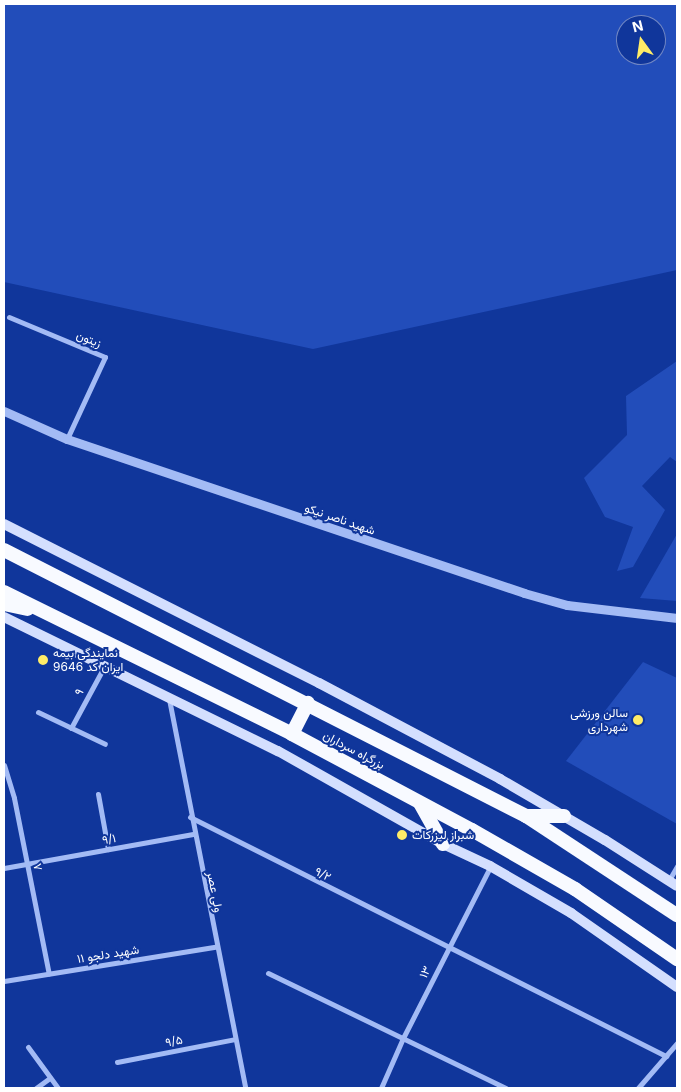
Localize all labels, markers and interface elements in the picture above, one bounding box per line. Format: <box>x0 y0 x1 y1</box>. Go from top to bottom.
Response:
north arrow <box>616 15 666 65</box>
text: N <box>630 16 645 35</box>
street label: زیتون <box>74 328 104 350</box>
street label: شهید ناصر نیکو <box>303 500 377 538</box>
place label: نمایندگی بیمه ایران کد 9646 <box>53 646 123 674</box>
marker: نمایندگی بیمه ایران کد 9646 <box>37 654 49 666</box>
street label: ۹ <box>71 686 87 698</box>
place label: سالن ورزشی شهرداری <box>570 706 628 734</box>
marker: سالن ورزشی شهرداری <box>632 714 644 726</box>
street label: بزرگراه سرداران <box>321 728 387 772</box>
place label: شبراز لیزرکات <box>412 828 474 842</box>
marker: شبراز لیزرکات <box>396 829 408 841</box>
street label: ۹/۱ <box>101 831 117 847</box>
street label: ۷ <box>30 862 46 872</box>
street label: ۹/۲ <box>312 864 334 884</box>
street label: ولی عصر <box>204 870 226 914</box>
street label: شهید دلجو ۱۱ <box>76 942 140 966</box>
street label: ۱۳ <box>416 964 434 980</box>
street label: ۹/۵ <box>164 1032 184 1050</box>

